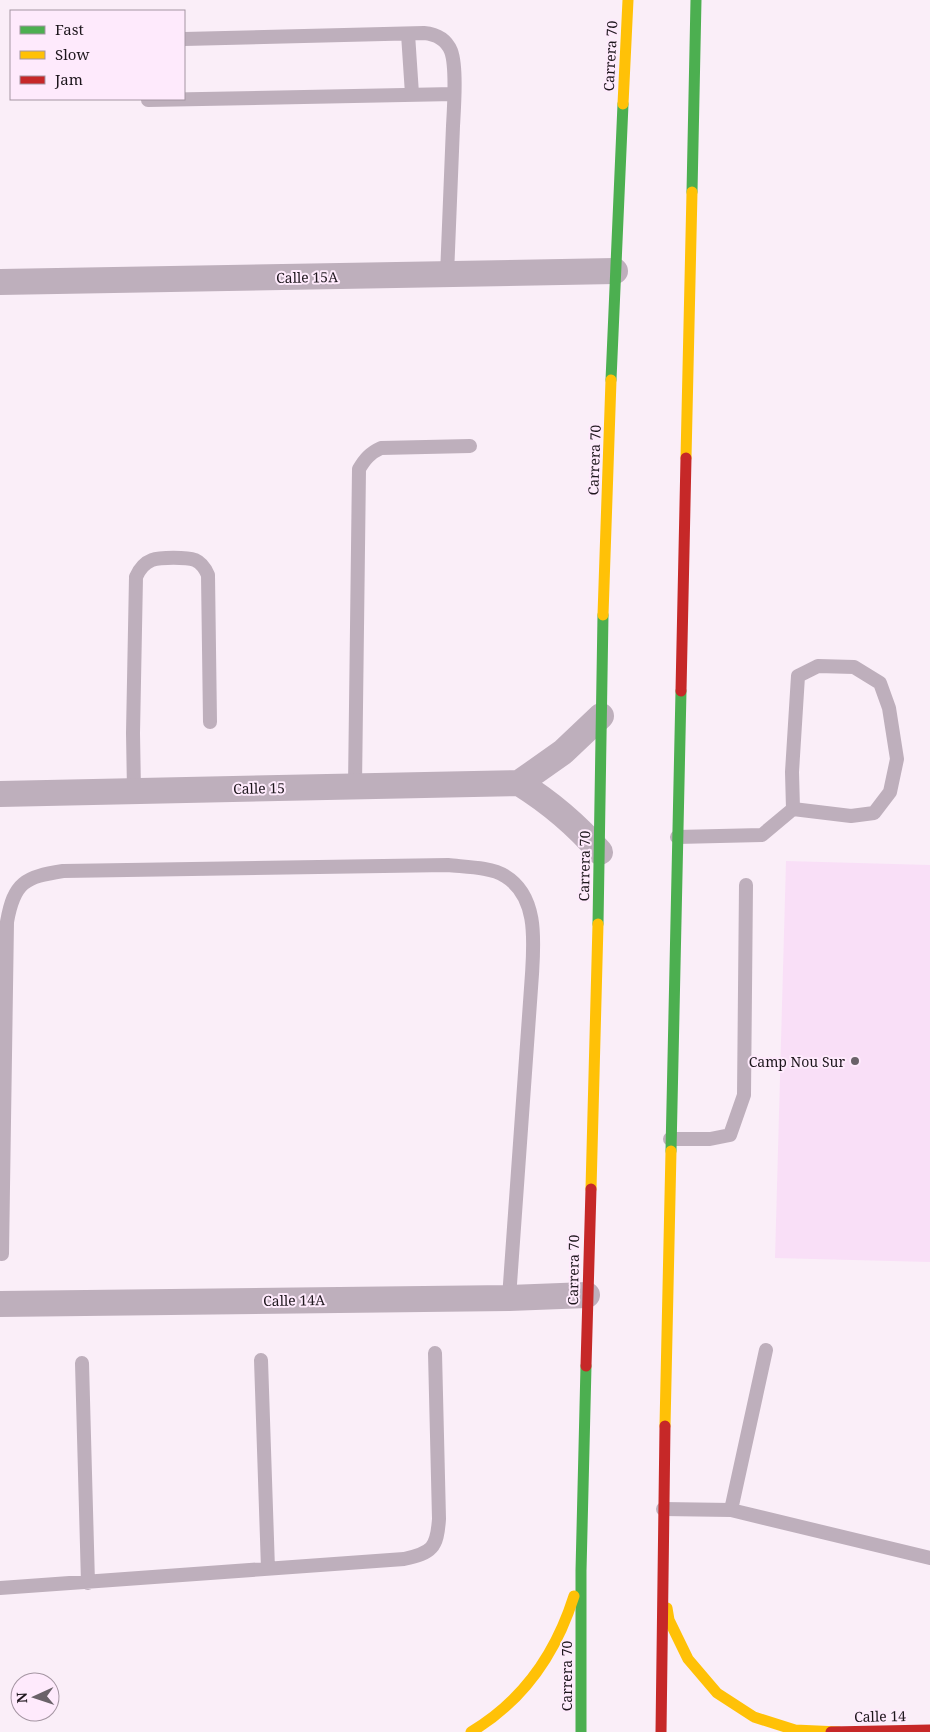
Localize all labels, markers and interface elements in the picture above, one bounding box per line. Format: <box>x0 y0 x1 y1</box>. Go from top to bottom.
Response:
legend <box>10 10 185 100</box>
text: Fast <box>55 19 84 39</box>
street label: Carrera 70 <box>599 20 621 92</box>
text: Slow <box>55 44 89 64</box>
text: Jam <box>54 69 83 89</box>
street label: Calle 15A <box>276 267 338 287</box>
street label: Carrera 70 <box>583 424 605 496</box>
street label: Calle 15 <box>233 778 285 798</box>
street label: Carrera 70 <box>574 830 594 901</box>
place label: Camp Nou Sur <box>749 1052 845 1071</box>
marker: Camp Nou Sur <box>849 1055 861 1067</box>
street label: Carrera 70 <box>563 1234 583 1305</box>
street label: Calle 14A <box>263 1290 325 1310</box>
street label: Carrera 70 <box>557 1641 576 1711</box>
north arrow <box>10 1672 60 1722</box>
text: N <box>12 1692 31 1704</box>
street label: Calle 14 <box>854 1706 906 1726</box>

